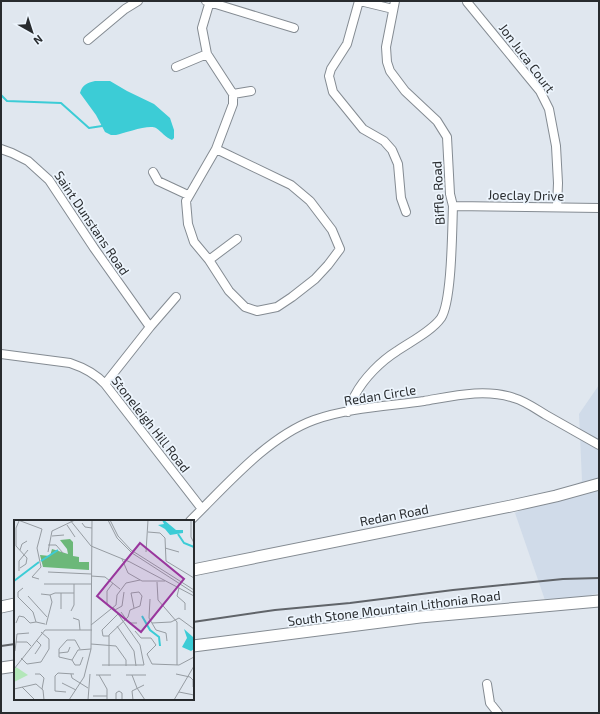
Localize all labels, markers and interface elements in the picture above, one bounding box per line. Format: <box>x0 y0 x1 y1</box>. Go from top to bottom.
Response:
north arrow <box>12 12 52 52</box>
street label: Jon Juca Court <box>496 20 558 96</box>
text: N <box>31 33 46 48</box>
street label: Biffle Road <box>428 161 448 225</box>
street label: Saint Dunstans Road <box>51 168 133 278</box>
street label: Joeclay Drive <box>488 186 564 204</box>
street label: Stoneleigh Hill Road <box>108 373 194 475</box>
street label: Redan Circle <box>343 381 417 409</box>
street label: Redan Road <box>358 500 430 530</box>
inset map <box>14 520 194 700</box>
street label: South Stone Mountain Lithonia Road <box>287 587 501 629</box>

